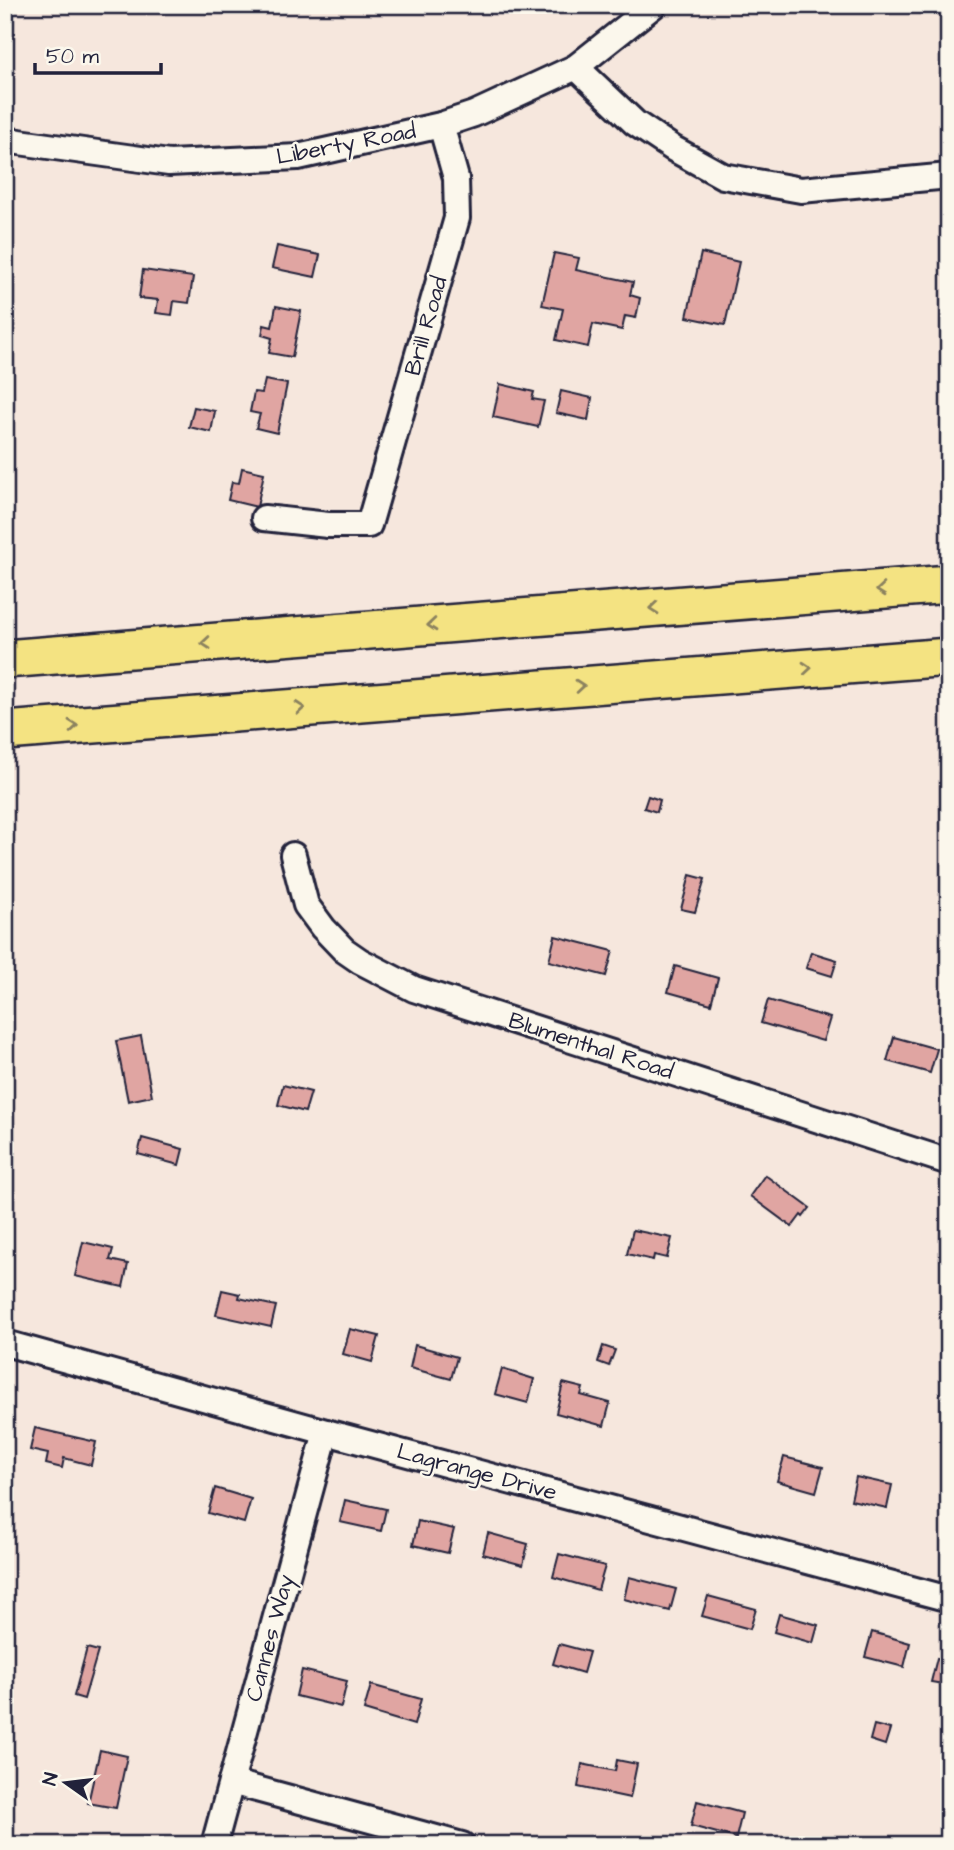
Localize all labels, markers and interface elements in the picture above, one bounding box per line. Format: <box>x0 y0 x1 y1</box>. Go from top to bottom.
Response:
scale bar <box>35 32 161 76</box>
text: 50 m <box>46 42 100 71</box>
street label: Liberty Road <box>274 115 419 174</box>
street label: Brill Road <box>397 272 455 379</box>
one-way arrow <box>875 582 886 597</box>
one-way arrow <box>648 600 659 615</box>
one-way arrow <box>427 617 438 632</box>
one-way arrow <box>200 635 211 650</box>
one-way arrow <box>802 661 813 676</box>
one-way arrow <box>575 679 586 694</box>
one-way arrow <box>295 701 306 716</box>
one-way arrow <box>68 719 79 734</box>
street label: Blumenthal Road <box>504 1004 678 1088</box>
street label: Lagrange Drive <box>393 1435 561 1510</box>
street label: Cannes Way <box>238 1571 303 1705</box>
north arrow <box>32 1748 102 1818</box>
text: N <box>36 1770 66 1788</box>

